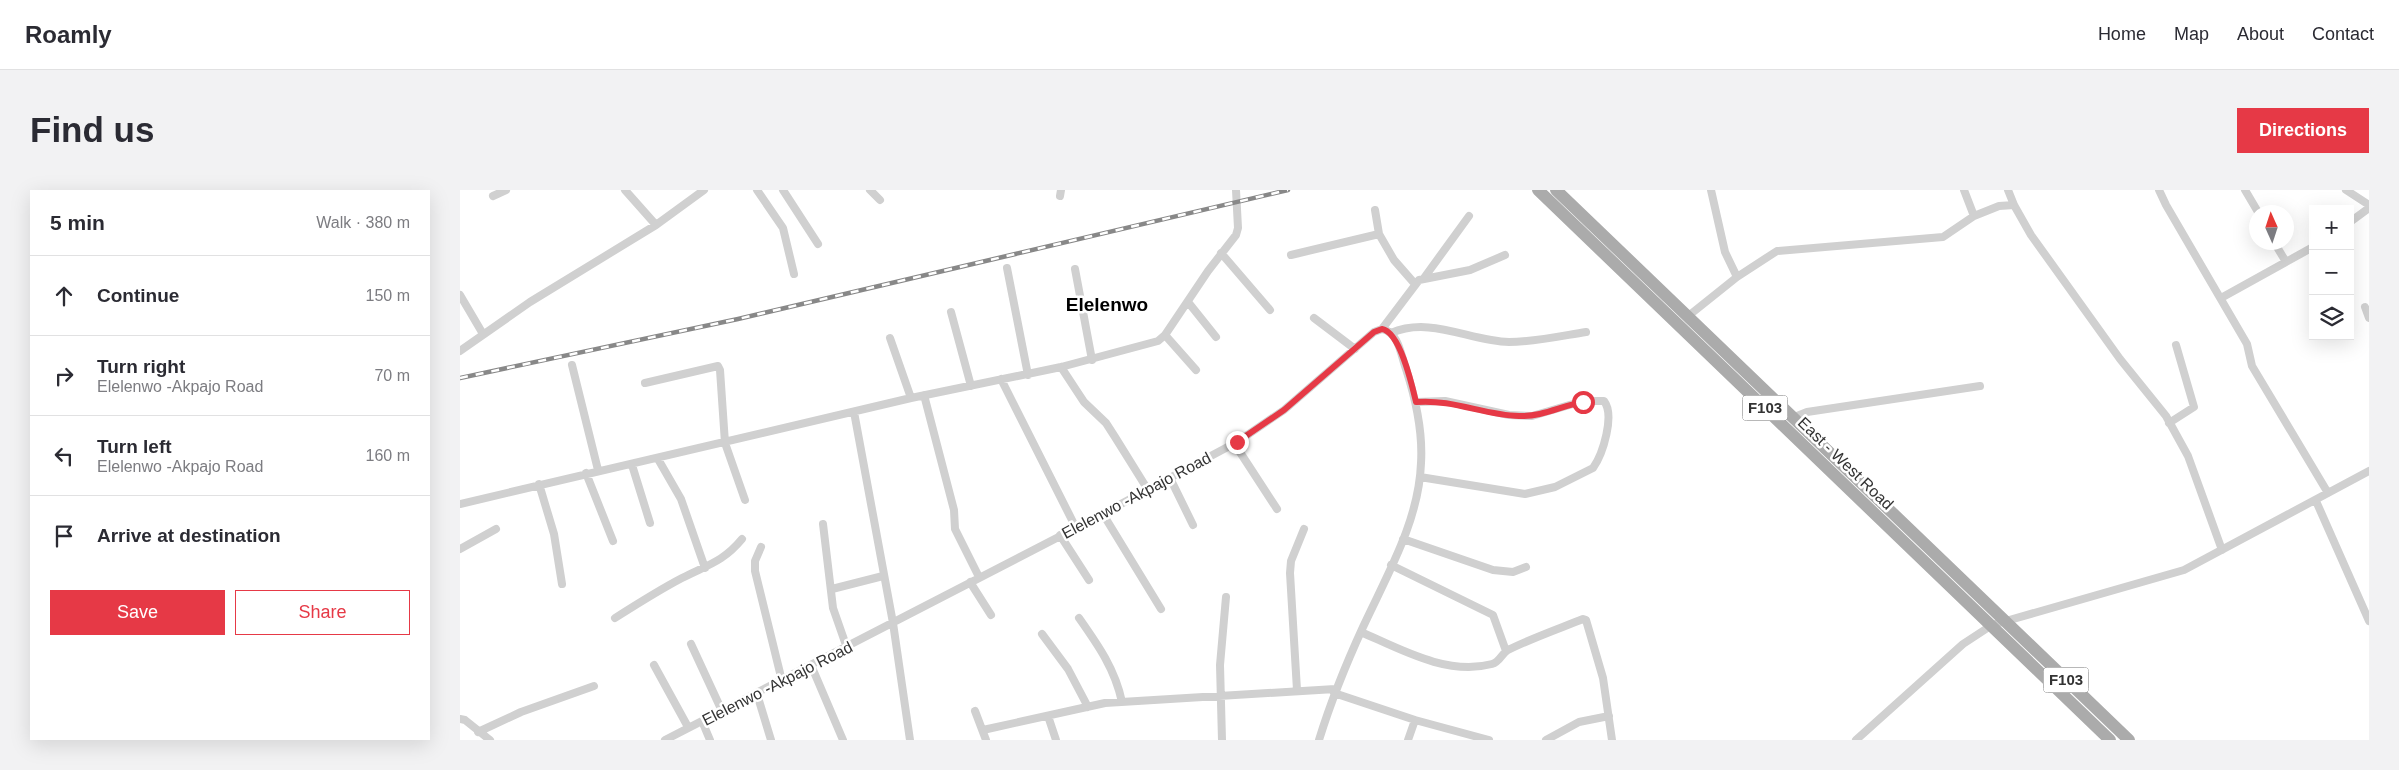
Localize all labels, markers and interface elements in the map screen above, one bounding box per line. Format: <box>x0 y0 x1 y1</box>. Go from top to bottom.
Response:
text: Roamly <box>25 21 112 48</box>
text: Home <box>2098 24 2146 44</box>
text: Map <box>2174 24 2209 44</box>
text: About <box>2237 24 2284 44</box>
text: Contact <box>2312 24 2374 44</box>
button: Directions <box>2237 108 2369 153</box>
text: Find us <box>30 110 154 149</box>
north arrow <box>2249 205 2294 250</box>
map controls <box>2309 205 2354 340</box>
button: + <box>2309 205 2354 250</box>
text: 5 min <box>50 211 105 234</box>
text: Walk · 380 m <box>316 214 410 231</box>
button: − <box>2309 250 2354 295</box>
icon: ahead <box>50 282 78 310</box>
text: Continue <box>97 285 179 306</box>
text: 150 m <box>366 287 410 304</box>
district label: Elelenwo <box>1066 294 1148 315</box>
button: layers <box>2309 295 2354 340</box>
text: Turn right <box>97 356 185 377</box>
icon: right <box>50 362 78 390</box>
text: 70 m <box>374 367 410 384</box>
text: Elelenwo -Akpajo Road <box>97 378 263 395</box>
route start <box>1572 391 1595 414</box>
road number: F103 <box>1742 396 1788 420</box>
street label: East - West Road <box>1795 414 1897 513</box>
route end <box>1226 431 1249 454</box>
text: Turn left <box>97 436 172 457</box>
icon: left <box>50 442 78 470</box>
text: 160 m <box>366 447 410 464</box>
street label: Elelenwo -Akpajo Road <box>1059 449 1214 542</box>
text: Elelenwo -Akpajo Road <box>97 458 263 475</box>
icon: arrive <box>50 522 78 550</box>
text: Arrive at destination <box>97 525 281 546</box>
button: Save <box>50 590 225 635</box>
button: Share <box>235 590 410 635</box>
street label: Elelenwo -Akpajo Road <box>699 638 855 729</box>
road number: F103 <box>2044 668 2088 692</box>

